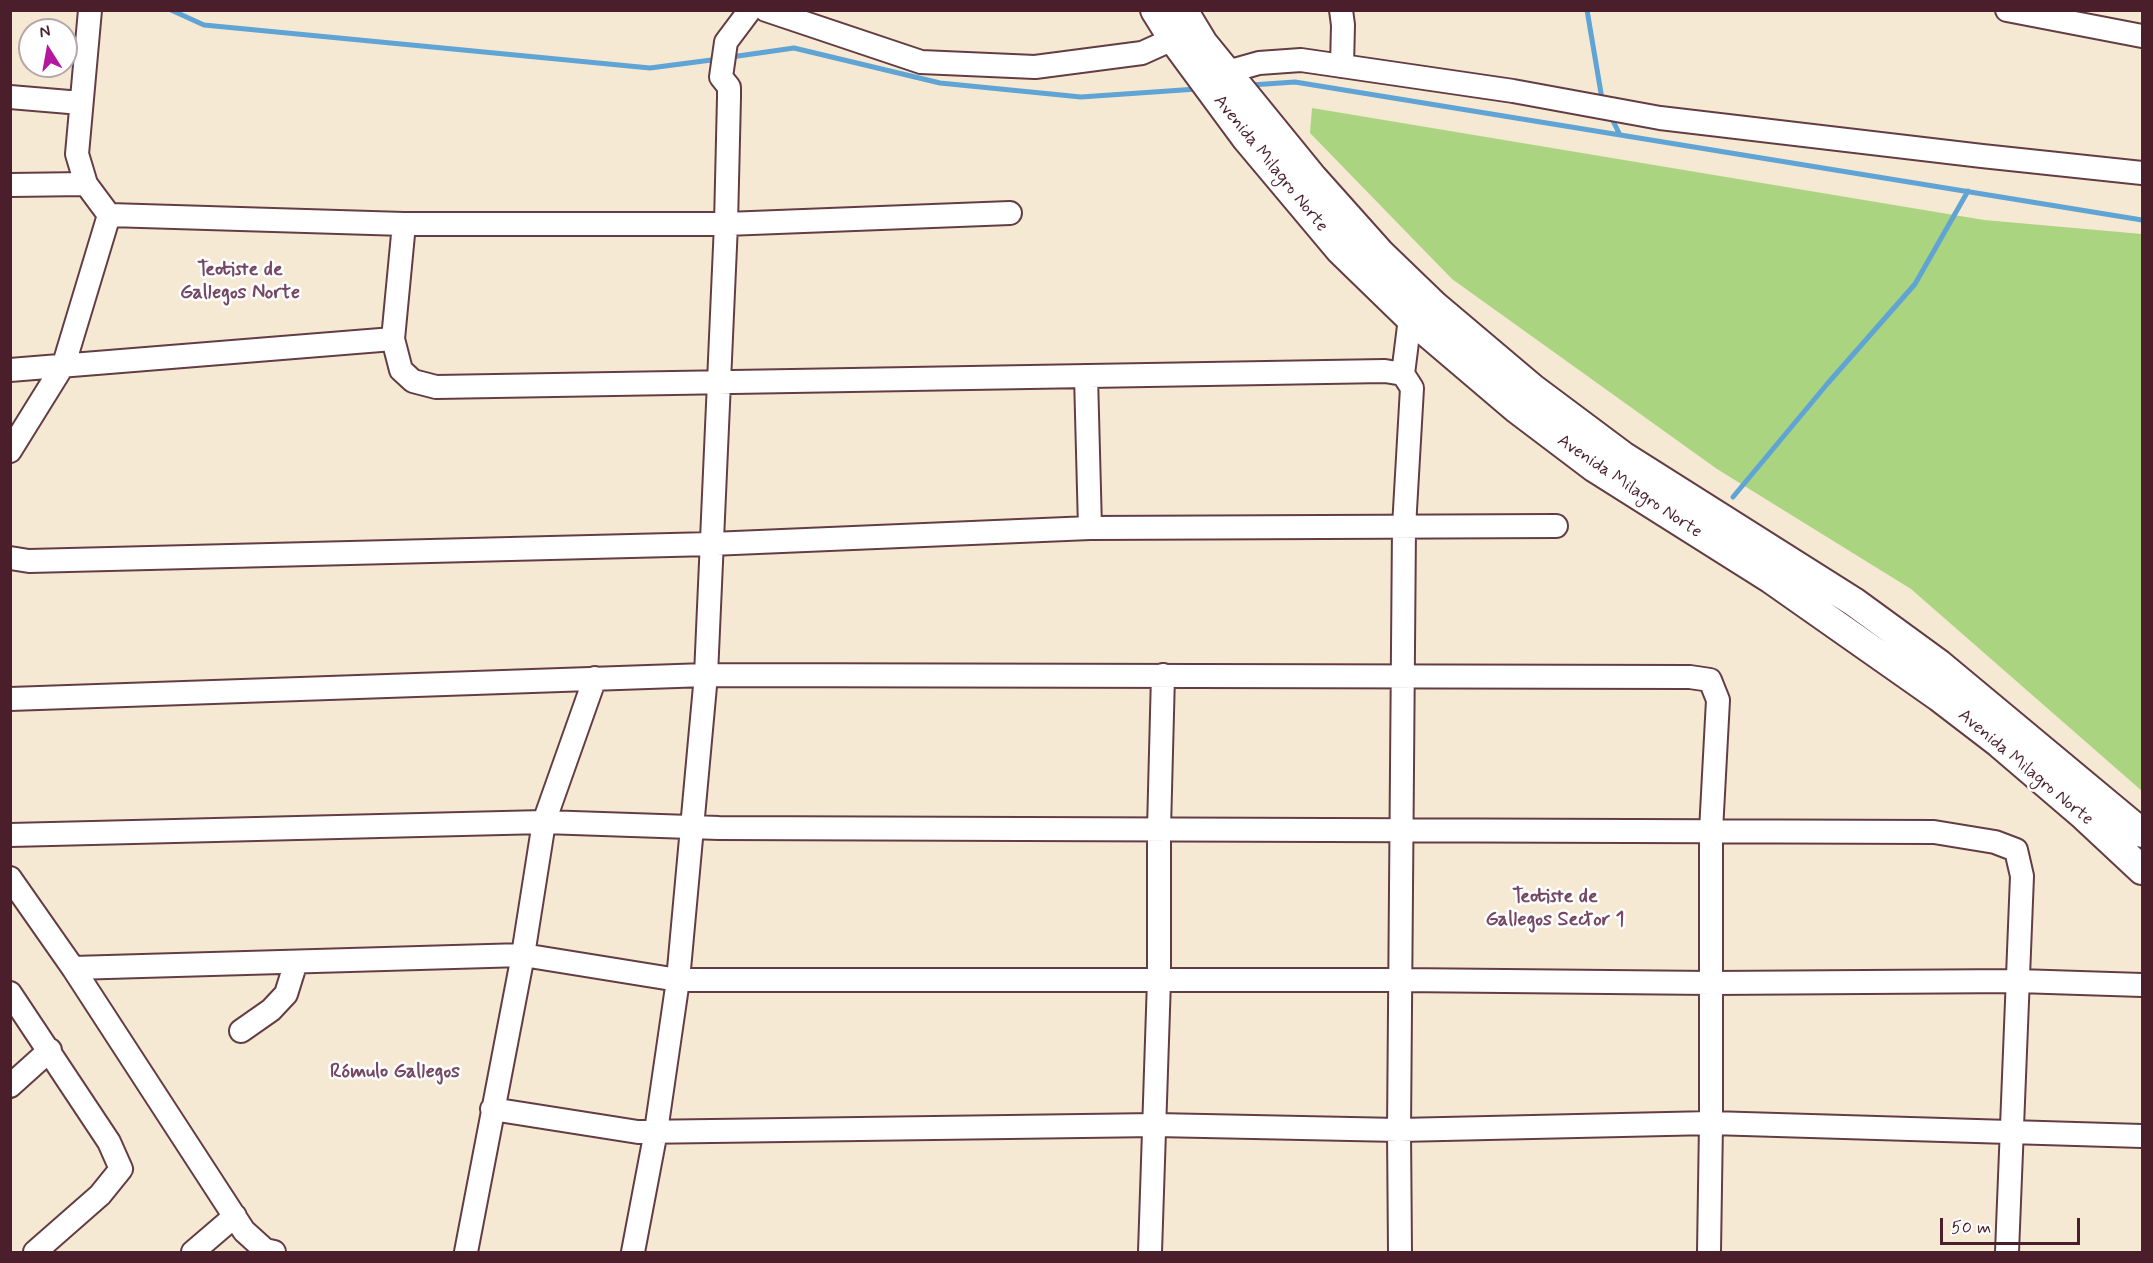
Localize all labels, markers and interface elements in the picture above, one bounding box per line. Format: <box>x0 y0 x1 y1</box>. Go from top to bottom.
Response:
north arrow <box>18 18 78 78</box>
text: N <box>38 20 52 43</box>
street label: Avenida Milagro Norte <box>1208 91 1332 237</box>
district label: Teotiste de Gallegos Norte <box>180 259 300 306</box>
street label: Avenida Milagro Norte <box>1552 431 1706 543</box>
street label: Avenida Milagro Norte <box>1953 705 2097 831</box>
district label: Teotiste de Gallegos Sector 1 <box>1485 886 1625 933</box>
district label: Rómulo Gallegos <box>330 1061 460 1085</box>
scale bar <box>1943 1206 2082 1244</box>
text: 50 m <box>1951 1216 1991 1240</box>

